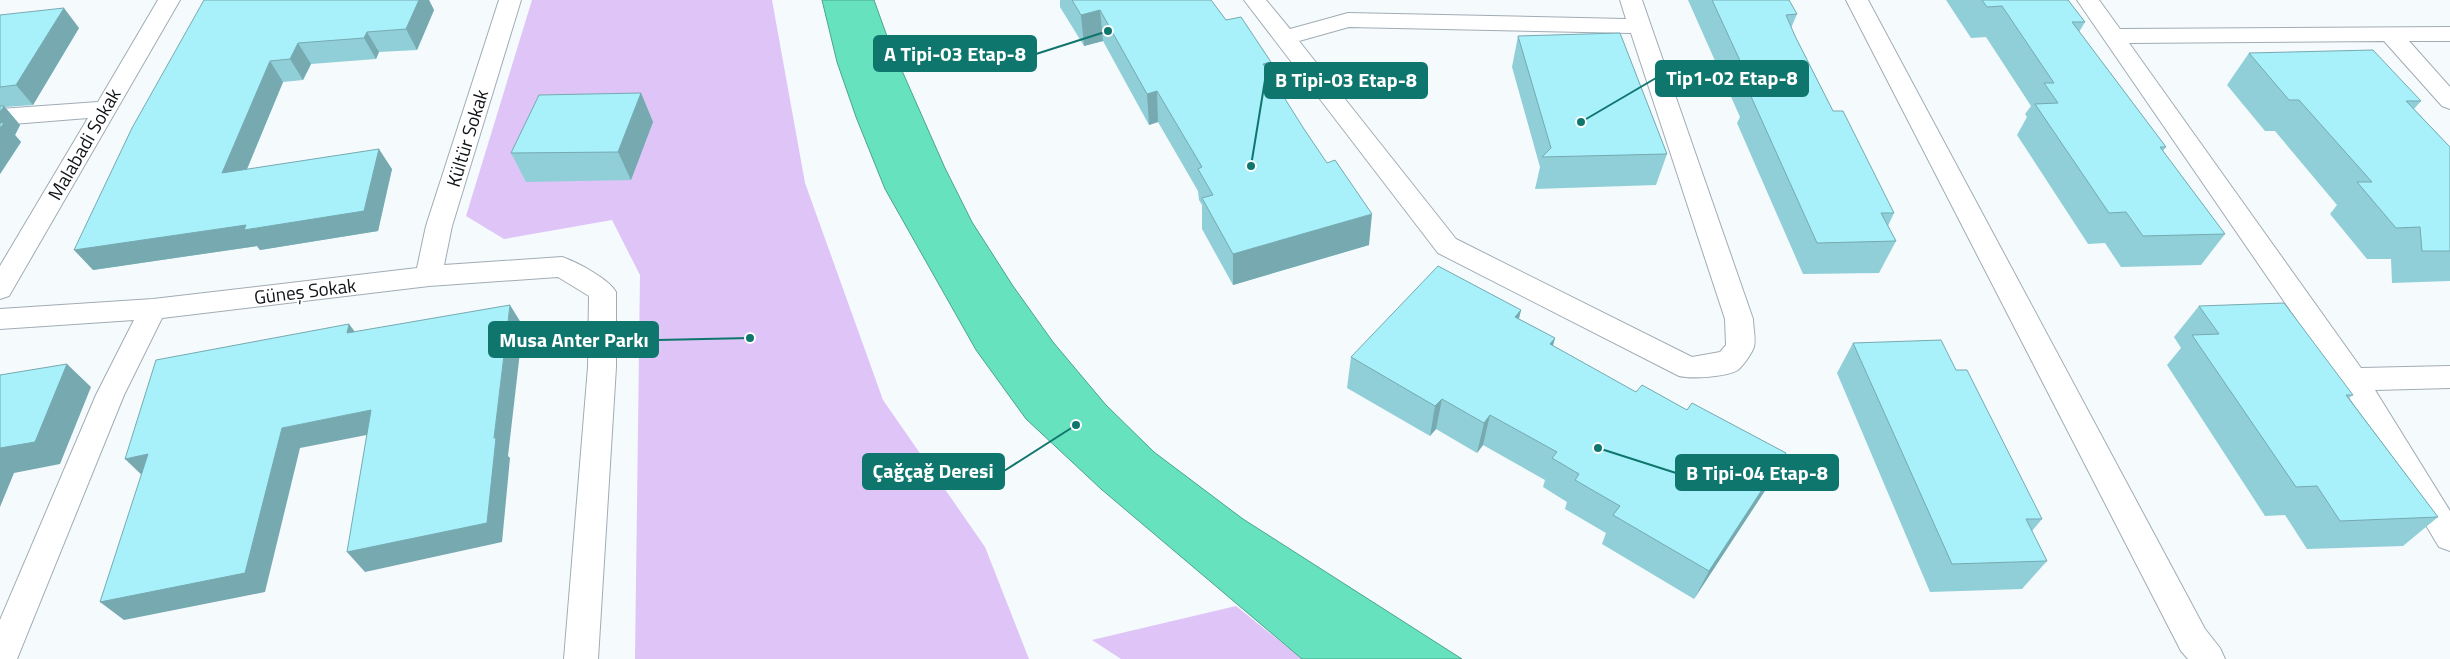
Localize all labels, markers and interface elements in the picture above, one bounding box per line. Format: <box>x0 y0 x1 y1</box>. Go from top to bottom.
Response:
callout: A Tipi-03 Etap-8 <box>874 36 1036 71</box>
text: A Tipi-03 Etap-8 <box>884 38 1026 69</box>
callout: Tip1-02 Etap-8 <box>1656 61 1808 96</box>
text: Tip1-02 Etap-8 <box>1666 62 1798 93</box>
callout: B Tipi-03 Etap-8 <box>1265 63 1427 98</box>
text: B Tipi-03 Etap-8 <box>1275 64 1417 95</box>
street label: Malabadi Sokak <box>40 82 127 205</box>
street label: Kültür Sokak <box>438 86 495 190</box>
street label: Güneş Sokak <box>252 270 358 311</box>
callout: Musa Anter Parkı <box>489 322 658 357</box>
text: Musa Anter Parkı <box>499 324 649 355</box>
callout: Çağçağ Deresi <box>863 454 1004 489</box>
text: Çağçağ Deresi <box>872 455 994 486</box>
callout: B Tipi-04 Etap-8 <box>1676 455 1838 490</box>
text: B Tipi-04 Etap-8 <box>1686 457 1828 488</box>

